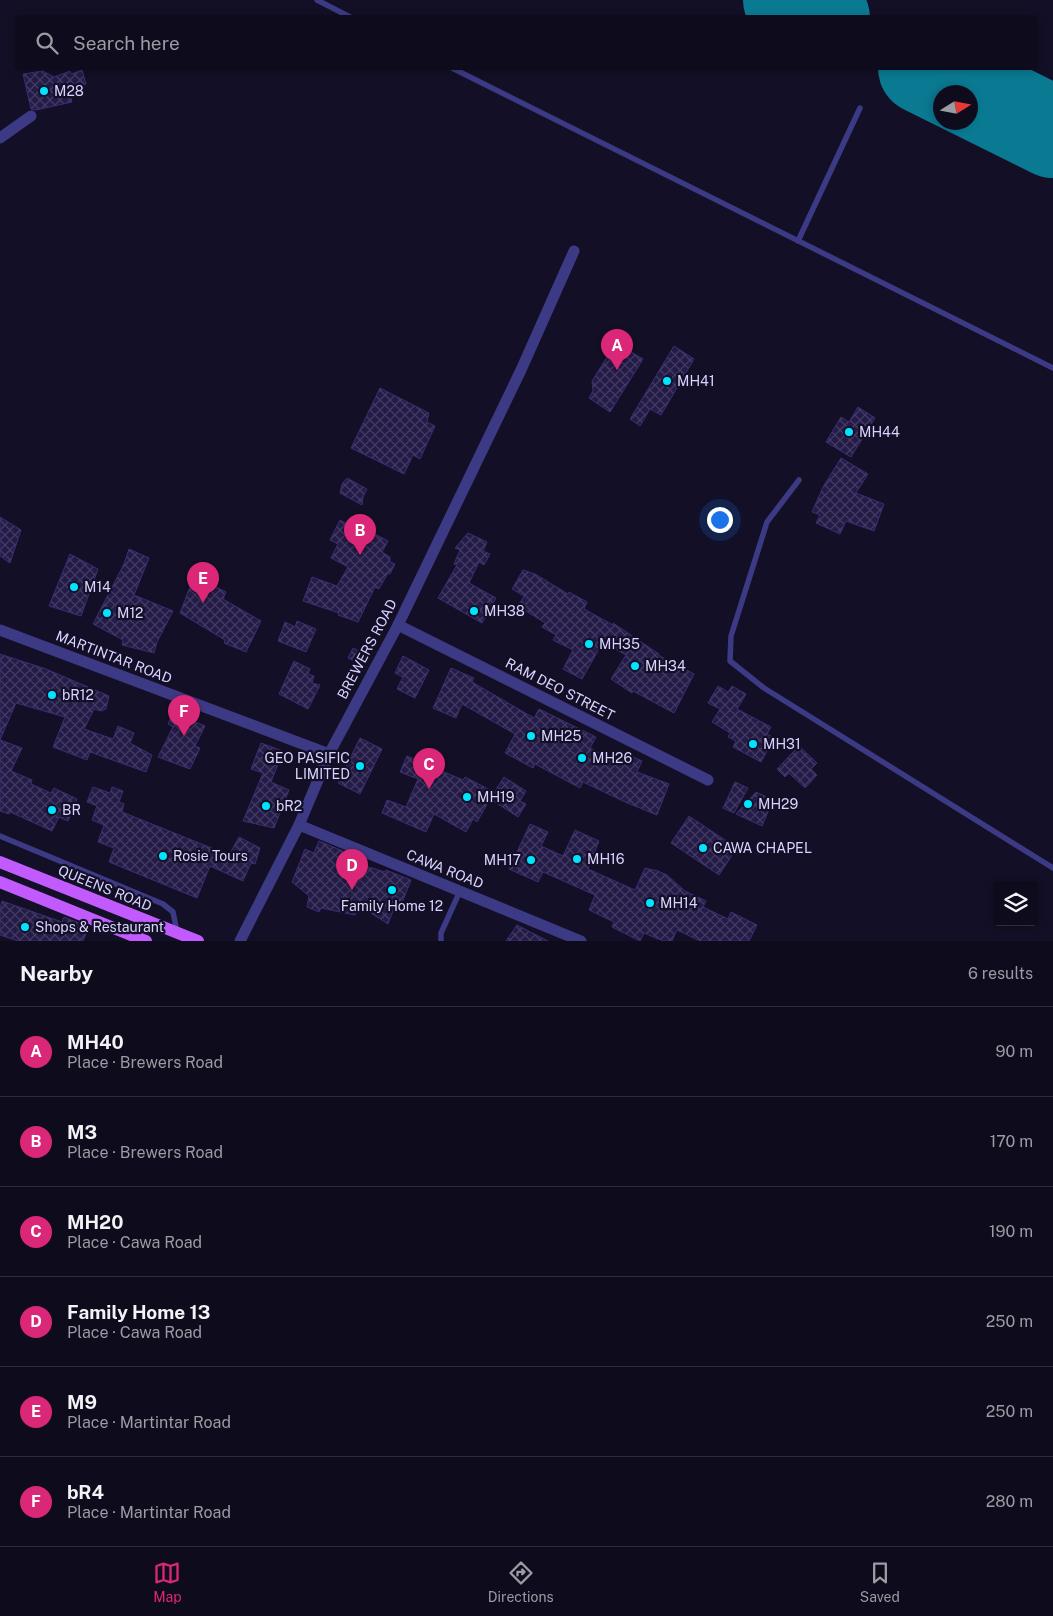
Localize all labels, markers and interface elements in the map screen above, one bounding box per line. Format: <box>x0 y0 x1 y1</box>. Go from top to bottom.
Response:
search box <box>15 15 1038 70</box>
icon: search <box>33 29 61 57</box>
text: Search here <box>73 32 180 54</box>
place label: M28 <box>54 83 84 99</box>
marker: M28 <box>38 85 50 97</box>
north arrow <box>933 85 978 130</box>
pin: A <box>601 329 633 370</box>
place label: MH41 <box>677 373 715 389</box>
marker: MH41 <box>661 375 673 387</box>
place label: MH44 <box>859 424 900 440</box>
marker: MH44 <box>843 426 855 438</box>
your location <box>707 507 733 533</box>
pin: B <box>344 514 376 555</box>
pin: E <box>187 562 219 603</box>
place label: M14 <box>84 579 111 595</box>
marker: M14 <box>68 581 80 593</box>
street label: BREWERS ROAD <box>334 596 400 702</box>
place label: MH38 <box>484 603 525 619</box>
place label: M12 <box>117 605 143 621</box>
marker: MH38 <box>468 605 480 617</box>
marker: M12 <box>101 607 113 619</box>
street label: MARTINTAR ROAD <box>54 627 174 687</box>
place label: MH35 <box>599 636 640 652</box>
marker: MH35 <box>583 638 595 650</box>
street label: RAM DEO STREET <box>503 655 617 723</box>
place label: MH34 <box>645 658 686 674</box>
marker: MH34 <box>629 660 641 672</box>
place label: bR12 <box>62 687 94 703</box>
marker: bR12 <box>46 689 58 701</box>
pin: F <box>168 695 200 736</box>
place label: MH25 <box>541 728 581 744</box>
marker: MH25 <box>525 730 537 742</box>
place label: MH31 <box>763 736 801 752</box>
marker: MH31 <box>747 738 759 750</box>
pin: C <box>413 748 445 789</box>
place label: GEO PASIFIC LIMITED <box>264 750 350 782</box>
place label: MH26 <box>592 750 632 766</box>
marker: MH26 <box>576 752 588 764</box>
marker: GEO PASIFIC LIMITED <box>354 760 366 772</box>
place label: MH19 <box>477 789 515 805</box>
marker: MH19 <box>461 791 473 803</box>
place label: MH29 <box>758 796 798 812</box>
place label: bR2 <box>276 798 302 814</box>
marker: MH29 <box>742 798 754 810</box>
marker: bR2 <box>260 800 272 812</box>
place label: BR <box>62 802 81 818</box>
marker: BR <box>46 804 58 816</box>
place label: CAWA CHAPEL <box>713 840 812 856</box>
marker: CAWA CHAPEL <box>697 842 709 854</box>
street label: CAWA ROAD <box>404 846 486 892</box>
place label: Rosie Tours <box>173 848 248 864</box>
pin: D <box>336 849 368 890</box>
marker: Rosie Tours <box>157 850 169 862</box>
place label: MH16 <box>587 851 625 867</box>
place label: MH17 <box>484 852 521 868</box>
marker: MH16 <box>571 853 583 865</box>
marker: MH17 <box>525 854 537 866</box>
street label: QUEENS ROAD <box>56 862 154 914</box>
map controls <box>993 881 1038 926</box>
button: layers <box>993 881 1038 926</box>
marker: Family Home 12 <box>386 884 398 896</box>
place label: MH14 <box>660 895 698 911</box>
marker: MH14 <box>644 897 656 909</box>
place label: Family Home 12 <box>341 898 443 914</box>
place label: Shops & Restaurant <box>35 919 164 935</box>
marker: Shops & Restaurant <box>19 921 31 933</box>
text: Nearby <box>20 961 93 986</box>
text: 6 results <box>968 964 1033 983</box>
text: MH40 <box>67 1031 124 1053</box>
text: A <box>30 1042 42 1061</box>
text: 90 m <box>996 1042 1033 1061</box>
text: Place · Brewers Road <box>67 1053 223 1072</box>
text: M3 <box>67 1121 97 1143</box>
text: B <box>31 1132 41 1151</box>
text: 170 m <box>990 1132 1033 1151</box>
text: Place · Brewers Road <box>67 1143 223 1162</box>
text: MH20 <box>67 1211 123 1233</box>
text: C <box>30 1222 42 1241</box>
text: 190 m <box>989 1222 1033 1241</box>
text: Place · Cawa Road <box>67 1233 202 1252</box>
text: Family Home 13 <box>67 1301 210 1323</box>
text: D <box>30 1312 42 1331</box>
text: 250 m <box>986 1312 1033 1331</box>
text: Place · Cawa Road <box>67 1323 202 1342</box>
text: M9 <box>67 1391 97 1413</box>
text: E <box>31 1402 41 1421</box>
text: 250 m <box>986 1402 1033 1421</box>
text: Place · Martintar Road <box>67 1413 231 1432</box>
text: bR4 <box>67 1481 104 1503</box>
text: F <box>31 1492 41 1511</box>
text: 280 m <box>986 1492 1033 1511</box>
text: Place · Martintar Road <box>67 1503 231 1522</box>
tab: Map <box>153 1559 182 1605</box>
tab: Directions <box>488 1559 554 1605</box>
tab: Saved <box>860 1559 900 1605</box>

